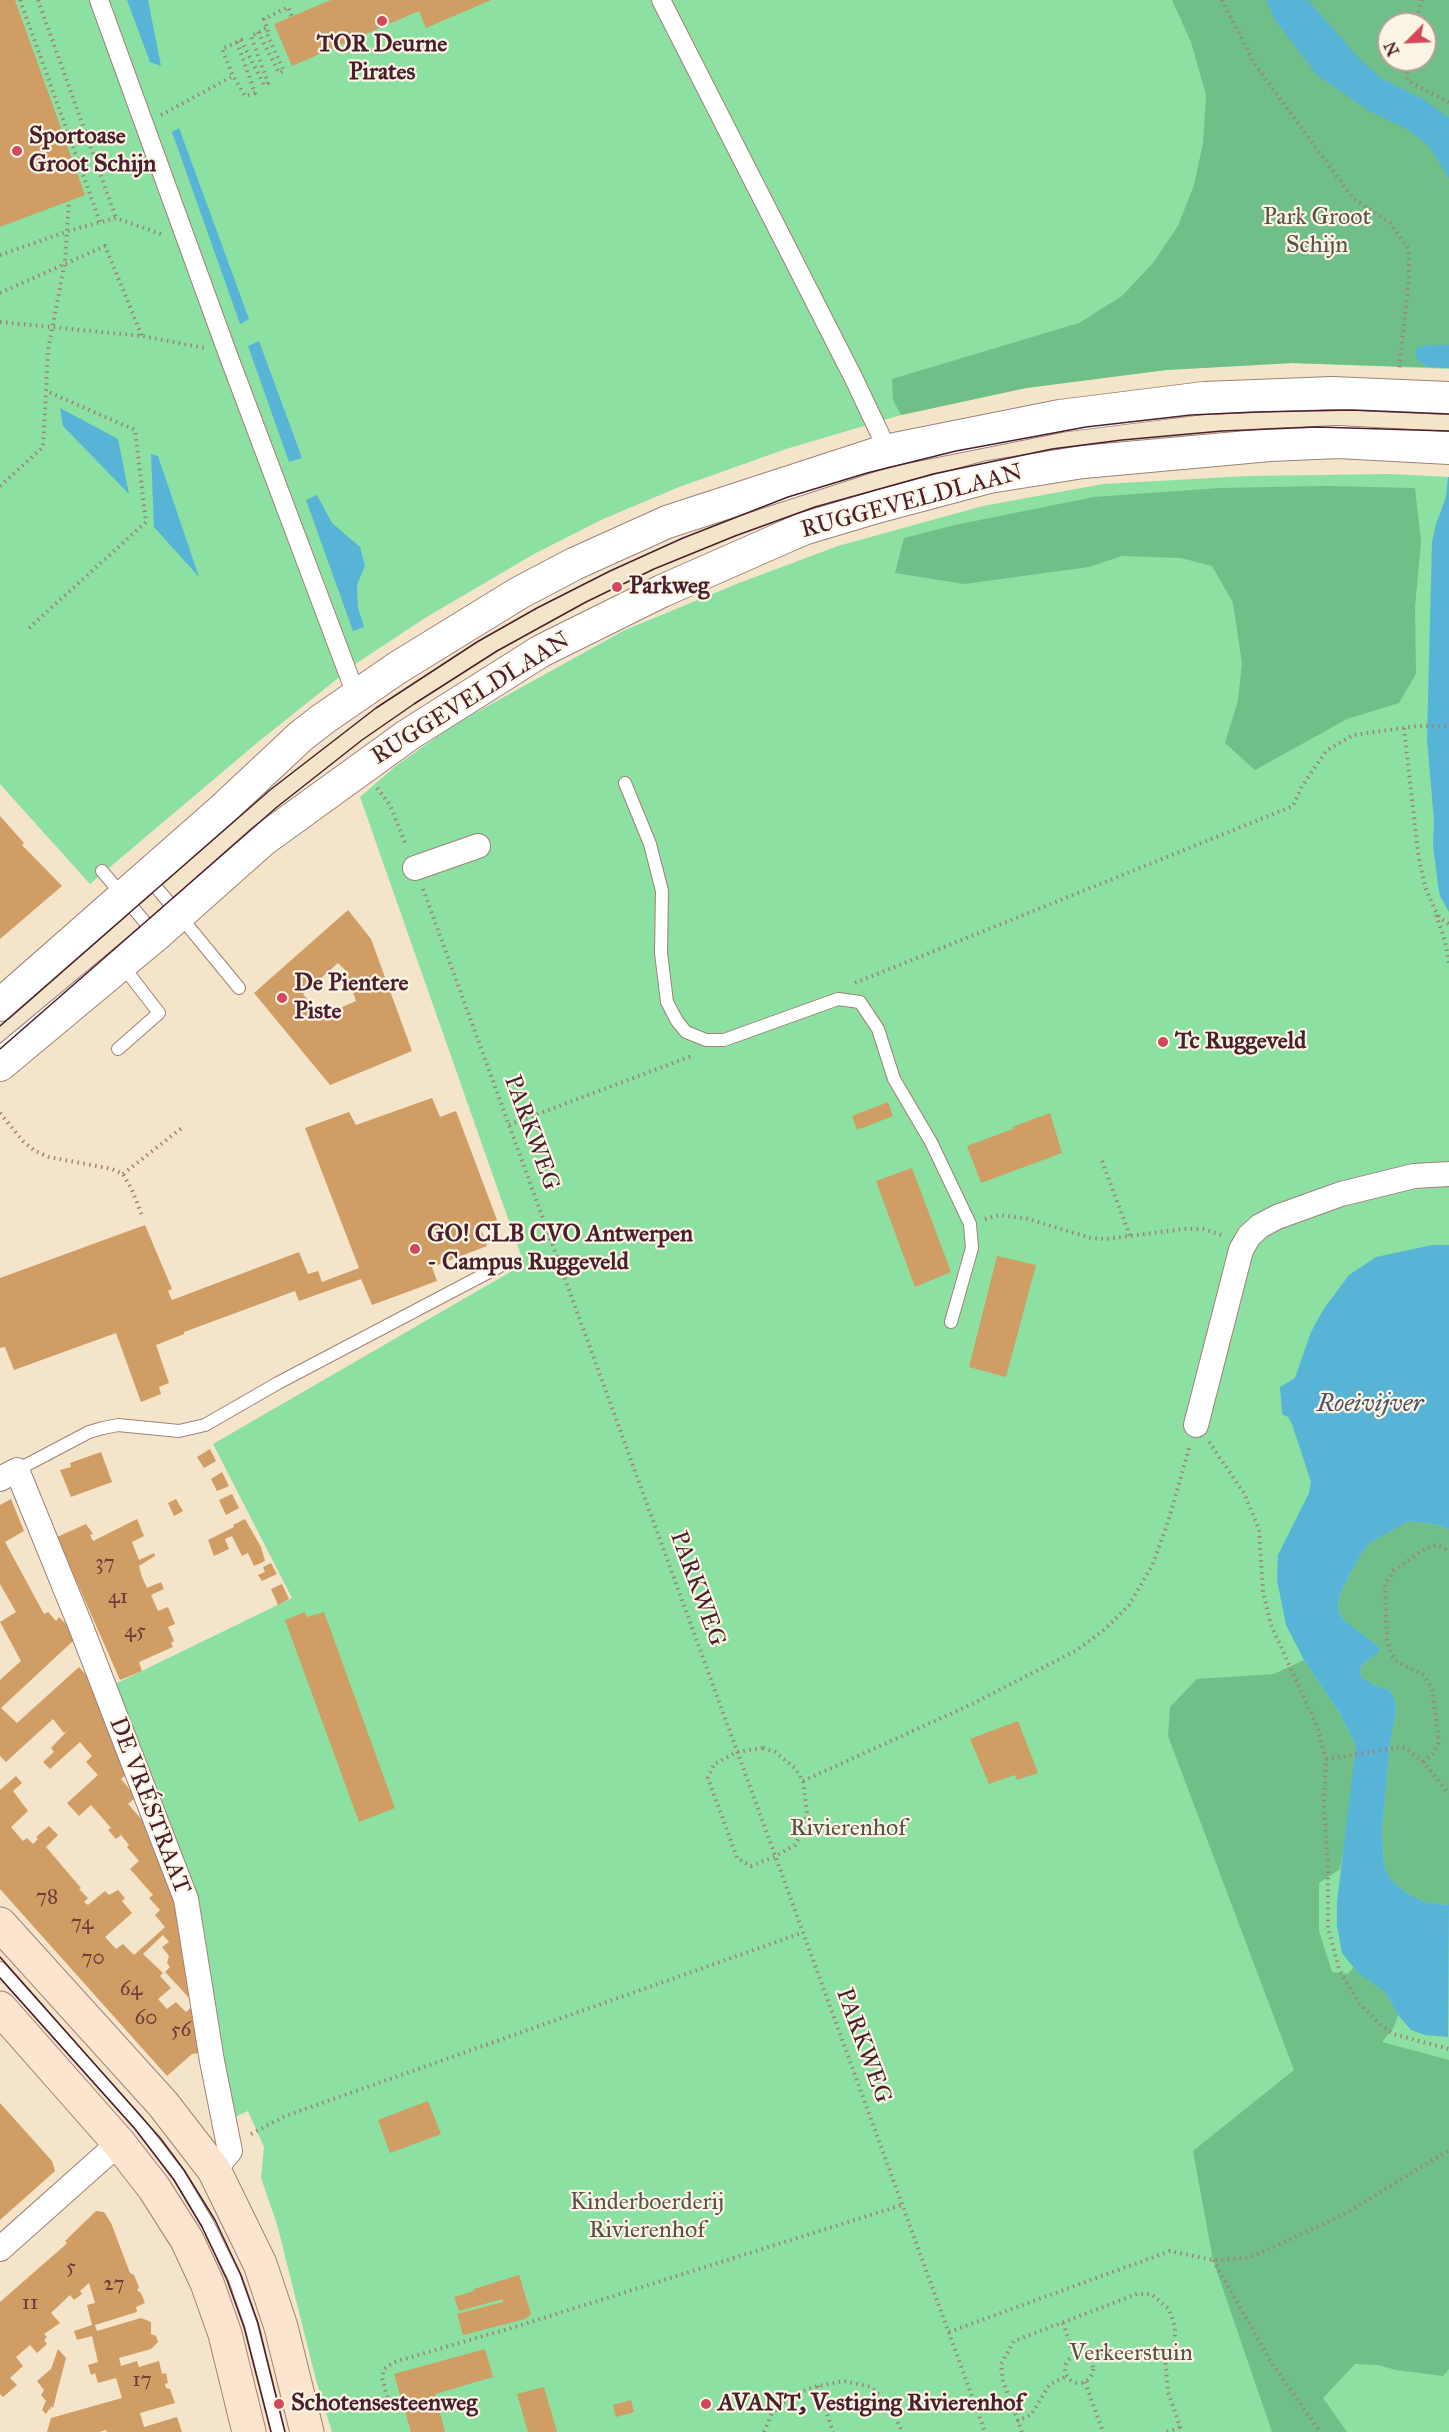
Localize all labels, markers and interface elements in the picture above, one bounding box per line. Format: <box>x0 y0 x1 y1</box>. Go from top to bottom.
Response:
north arrow <box>1377 12 1437 72</box>
marker: TOR Deurne Pirates <box>375 14 389 28</box>
place label: TOR Deurne Pirates <box>317 31 447 87</box>
text: N <box>1380 39 1403 59</box>
place label: Sportoase Groot Schijn <box>29 123 156 179</box>
marker: Sportoase Groot Schijn <box>10 144 24 158</box>
park label: Park Groot Schijn <box>1263 204 1371 260</box>
street label: RUGGEVELDLAAN <box>798 459 1026 545</box>
place label: Parkweg <box>629 573 709 601</box>
marker: Parkweg <box>610 580 624 594</box>
street label: RUGGEVELDLAAN <box>367 626 575 772</box>
place label: De Pientere Piste <box>294 970 409 1026</box>
marker: De Pientere Piste <box>275 991 289 1005</box>
place label: Tc Ruggeveld <box>1175 1028 1306 1056</box>
marker: Tc Ruggeveld <box>1156 1035 1170 1049</box>
street label: PARKWEG <box>497 1072 565 1194</box>
place label: GO! CLB CVO Antwerpen - Campus Ruggeveld <box>427 1221 693 1277</box>
marker: GO! CLB CVO Antwerpen - Campus Ruggeveld <box>408 1242 422 1256</box>
water label: Roeivijver <box>1317 1389 1423 1421</box>
street label: PARKWEG <box>663 1528 731 1650</box>
house number: 37 <box>95 1551 115 1577</box>
house number: 41 <box>108 1585 128 1611</box>
house number: 45 <box>124 1619 146 1645</box>
street label: DE VRÉSTRAAT <box>102 1714 196 1898</box>
park label: Rivierenhof <box>790 1815 906 1843</box>
house number: 78 <box>36 1885 58 1911</box>
house number: 74 <box>71 1911 93 1937</box>
house number: 70 <box>81 1946 105 1972</box>
house number: 64 <box>120 1977 142 2003</box>
street label: PARKWEG <box>829 1985 897 2107</box>
house number: 60 <box>135 2006 157 2032</box>
house number: 56 <box>171 2018 191 2044</box>
park label: Kinderboerderij Rivierenhof <box>570 2189 724 2245</box>
house number: 5 <box>66 2255 76 2281</box>
house number: 27 <box>104 2272 124 2298</box>
house number: 11 <box>22 2291 38 2317</box>
park label: Verkeerstuin <box>1069 2340 1193 2368</box>
house number: 17 <box>132 2368 152 2394</box>
place label: Schotensesteenweg <box>291 2390 477 2418</box>
place label: AVANT, Vestiging Rivierenhof <box>718 2390 1024 2418</box>
marker: Schotensesteenweg <box>272 2397 286 2411</box>
marker: AVANT, Vestiging Rivierenhof <box>699 2397 713 2411</box>

